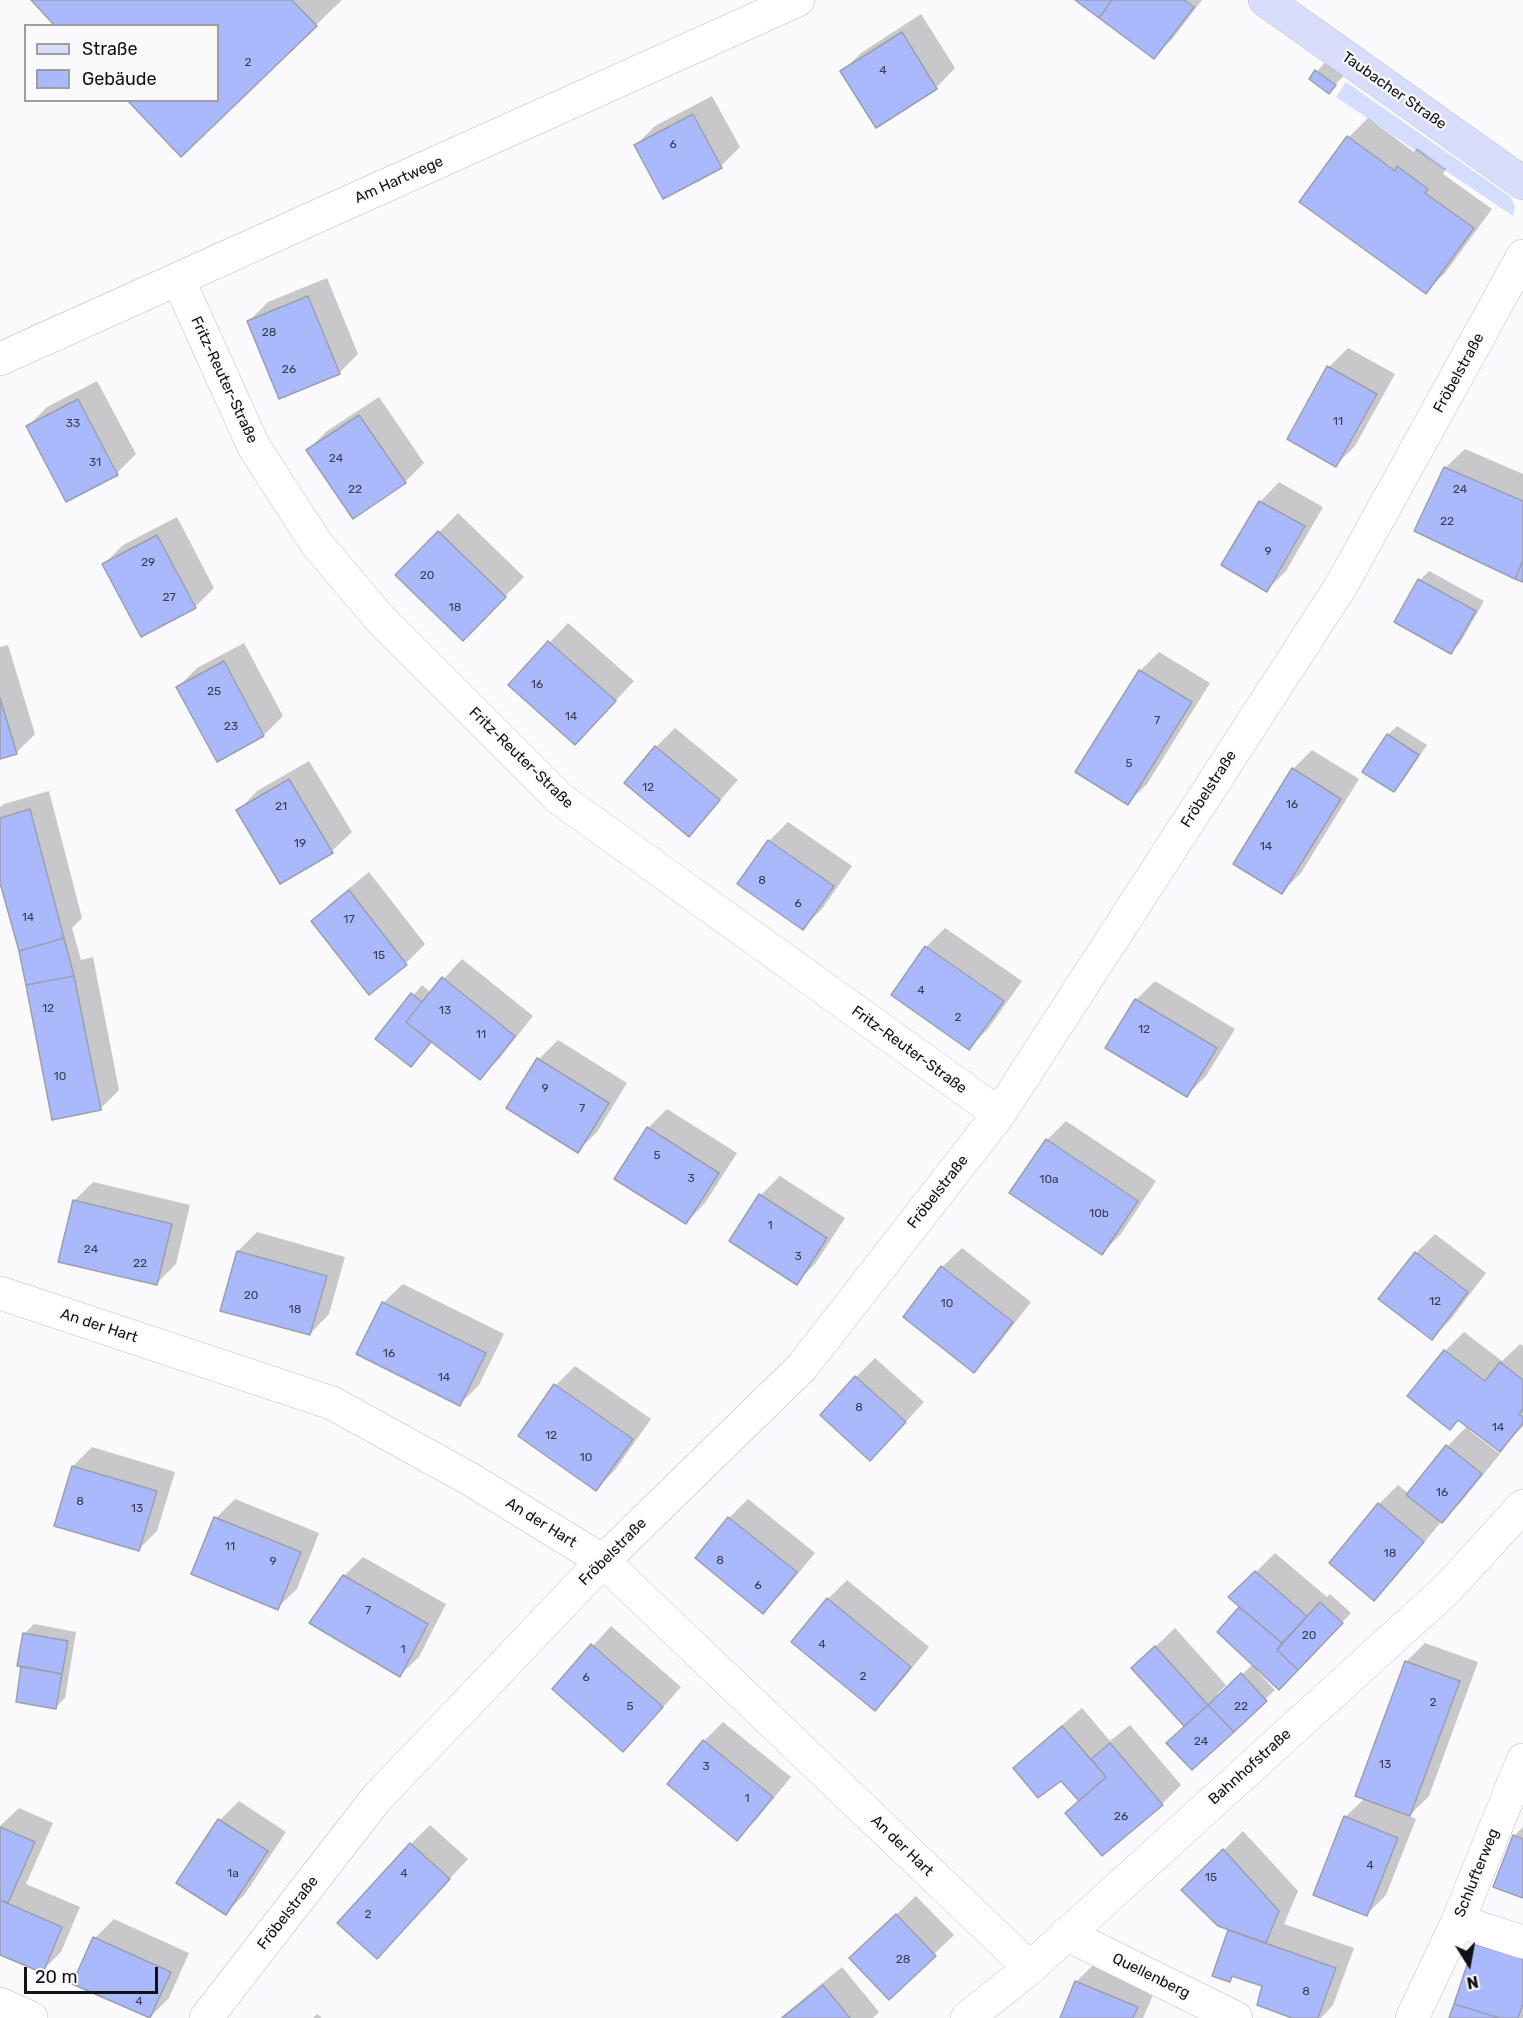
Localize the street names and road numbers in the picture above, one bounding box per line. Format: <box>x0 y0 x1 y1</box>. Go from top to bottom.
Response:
street label: Taubacher Straße <box>1338 48 1450 134</box>
street label: Am Hartwege <box>352 152 446 208</box>
street label: Fritz-Reuter-Straße <box>187 314 261 446</box>
street label: Fröbelstraße <box>1430 330 1488 416</box>
street label: Fritz-Reuter-Straße <box>465 704 577 812</box>
street label: Fröbelstraße <box>1177 747 1241 831</box>
street label: Fritz-Reuter-Straße <box>848 1002 970 1098</box>
street label: Fröbelstraße <box>904 1152 972 1232</box>
street label: An der Hart <box>58 1305 140 1347</box>
street label: An der Hart <box>502 1494 580 1552</box>
street label: Fröbelstraße <box>575 1514 651 1590</box>
street label: Bahnhofstraße <box>1205 1725 1295 1809</box>
street label: An der Hart <box>867 1812 937 1880</box>
street label: Schlufterweg <box>1451 1826 1503 1920</box>
street label: Fröbelstraße <box>254 1873 322 1953</box>
street label: Quellenberg <box>1109 1949 1193 2003</box>

